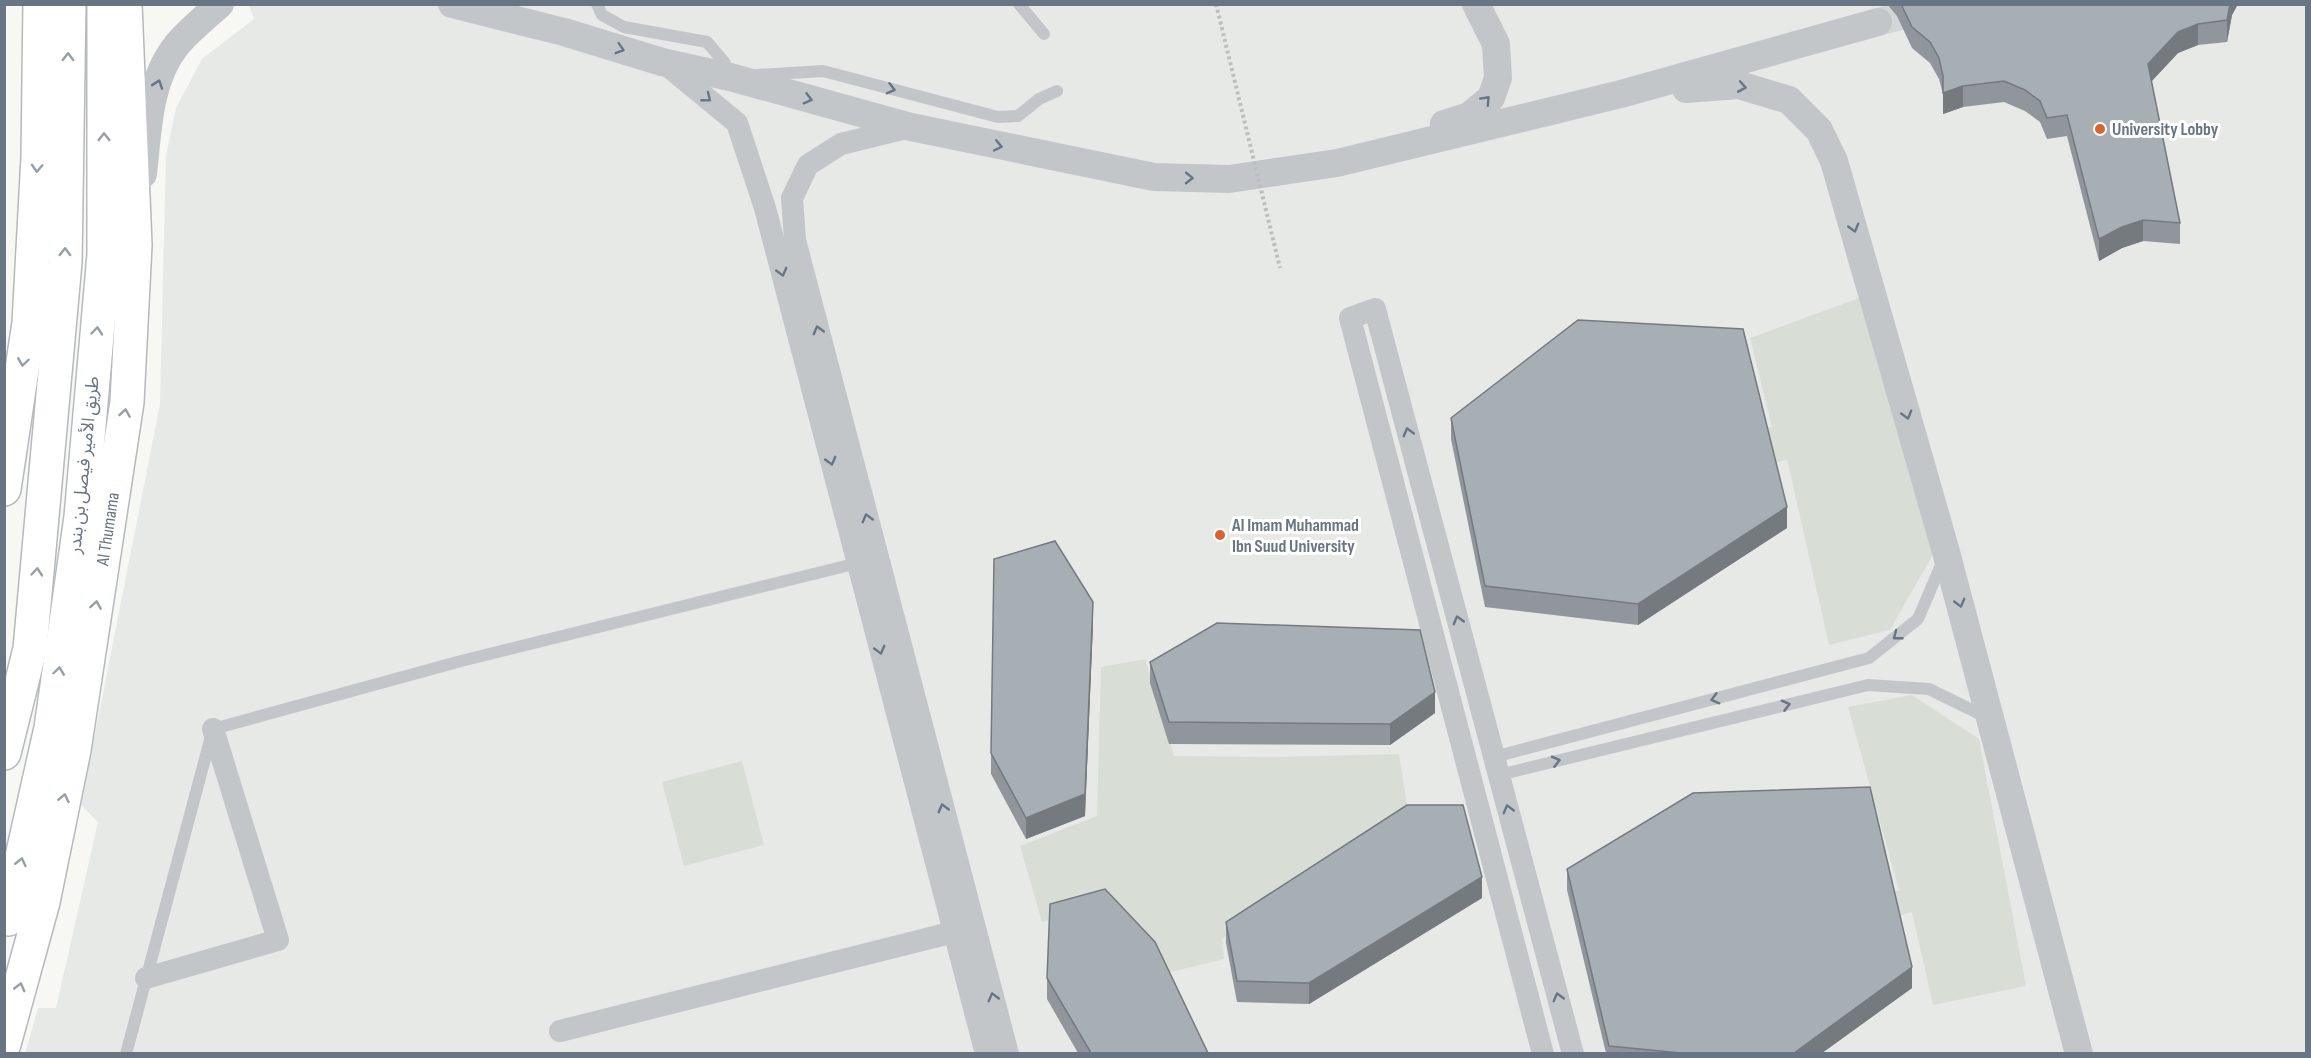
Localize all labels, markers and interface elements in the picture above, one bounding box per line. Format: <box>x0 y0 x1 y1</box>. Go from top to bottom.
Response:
one-way arrow <box>614 42 625 54</box>
one-way arrow <box>62 53 74 62</box>
one-way arrow <box>150 79 163 90</box>
one-way arrow <box>1737 80 1747 93</box>
one-way arrow <box>886 81 896 94</box>
one-way arrow <box>700 91 711 102</box>
one-way arrow <box>803 92 813 104</box>
one-way arrow <box>1479 96 1490 106</box>
place label: University Lobby <box>2112 119 2219 140</box>
marker: University Lobby <box>2093 122 2107 136</box>
one-way arrow <box>98 132 110 141</box>
one-way arrow <box>992 138 1002 151</box>
one-way arrow <box>31 163 44 172</box>
one-way arrow <box>1185 172 1194 184</box>
one-way arrow <box>1846 223 1859 233</box>
one-way arrow <box>59 248 72 257</box>
one-way arrow <box>775 267 787 277</box>
one-way arrow <box>813 325 825 335</box>
one-way arrow <box>90 327 103 336</box>
one-way arrow <box>18 358 30 367</box>
street label: طريق الأمير فيصل بن بندر <box>64 375 104 556</box>
one-way arrow <box>119 408 131 417</box>
one-way arrow <box>1900 409 1912 420</box>
one-way arrow <box>1402 427 1415 437</box>
one-way arrow <box>824 456 837 466</box>
street label: Al Thumama <box>92 491 124 568</box>
one-way arrow <box>862 513 875 523</box>
place label: Al Imam Muhammad Ibn Suud University <box>1231 515 1359 557</box>
marker: Al Imam Muhammad Ibn Suud University <box>1213 528 1227 542</box>
one-way arrow <box>30 567 43 577</box>
one-way arrow <box>1953 597 1965 608</box>
one-way arrow <box>90 601 102 610</box>
one-way arrow <box>1453 615 1465 626</box>
one-way arrow <box>1892 629 1903 640</box>
one-way arrow <box>873 645 886 655</box>
one-way arrow <box>53 667 65 676</box>
one-way arrow <box>1710 692 1720 704</box>
one-way arrow <box>1781 699 1791 712</box>
one-way arrow <box>1551 756 1561 769</box>
one-way arrow <box>57 793 70 803</box>
one-way arrow <box>938 803 951 813</box>
one-way arrow <box>1503 804 1516 814</box>
one-way arrow <box>14 858 27 868</box>
one-way arrow <box>12 983 25 993</box>
one-way arrow <box>988 992 1000 1003</box>
one-way arrow <box>1553 992 1566 1002</box>

